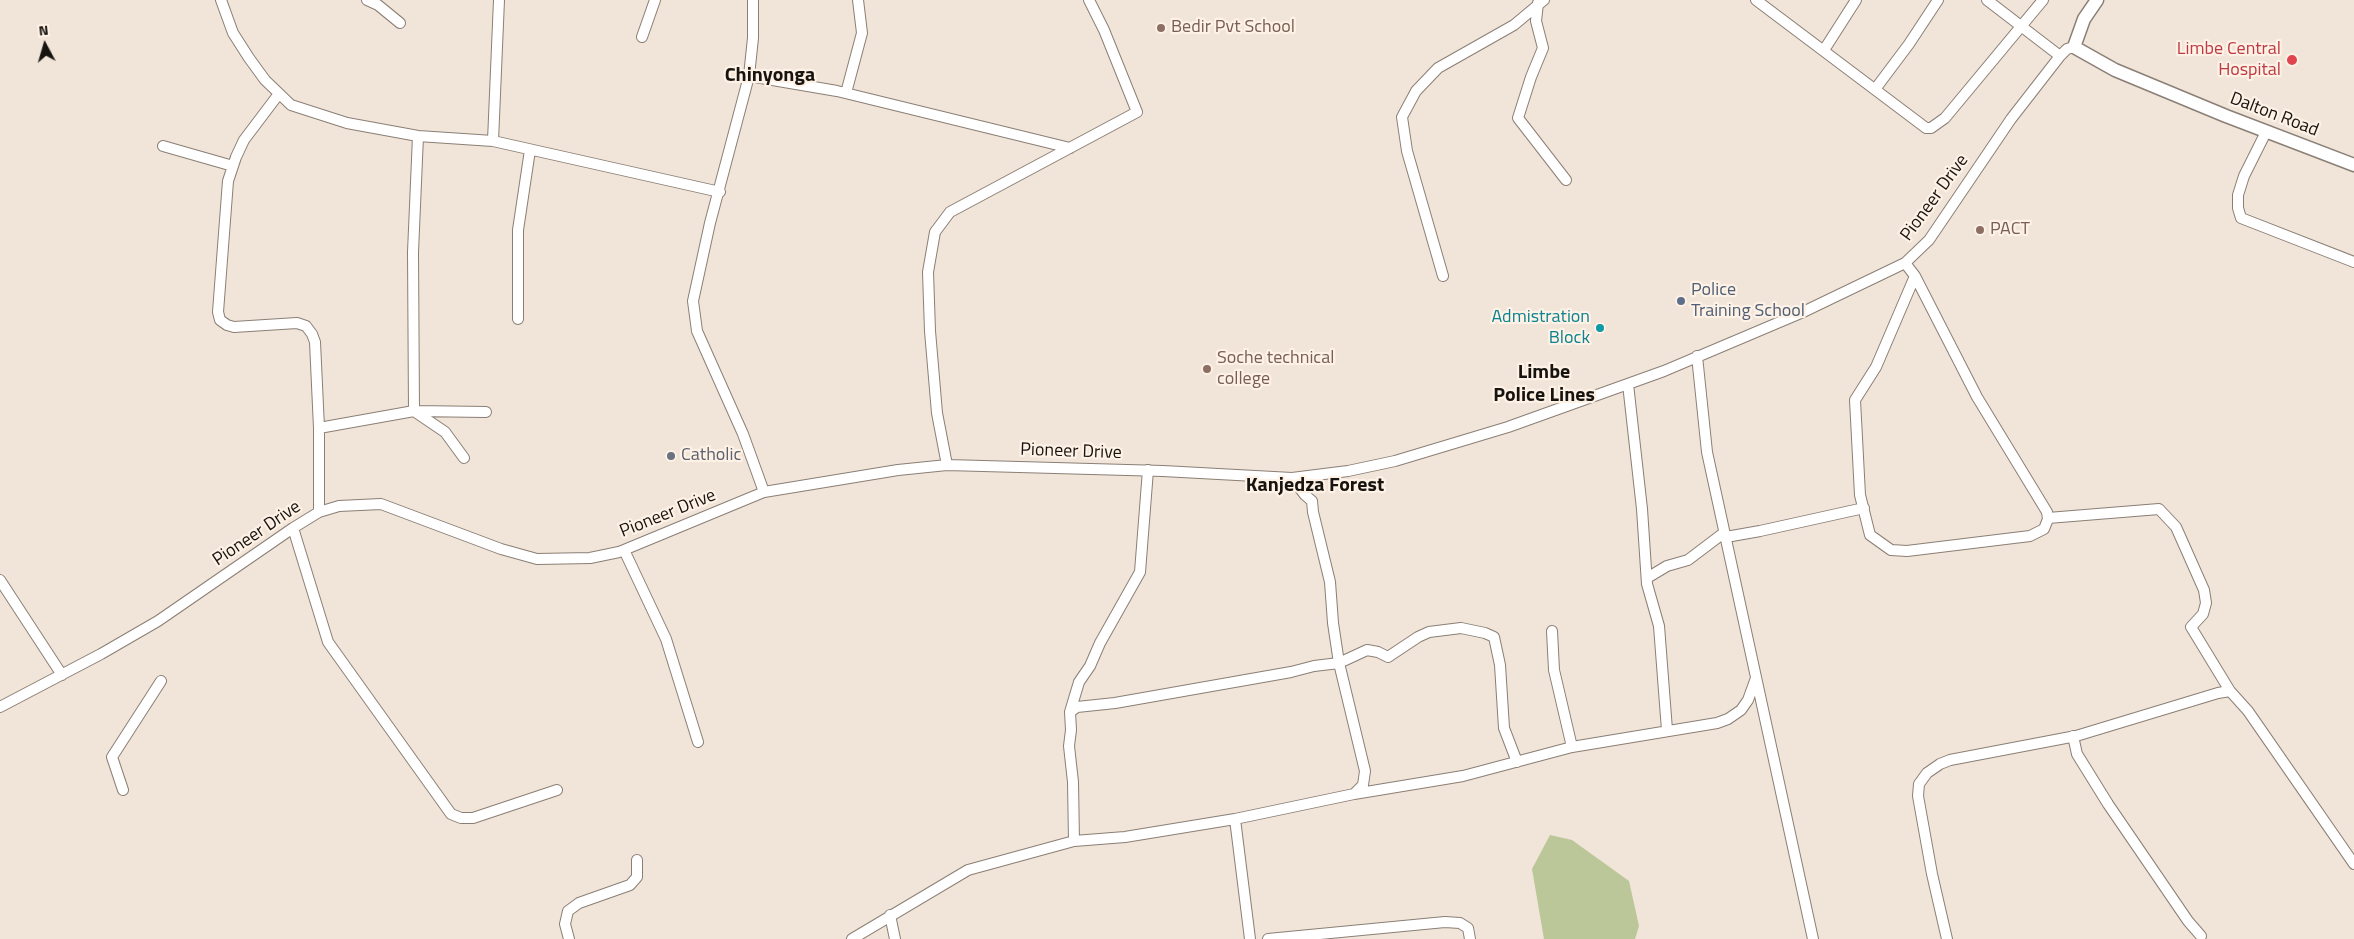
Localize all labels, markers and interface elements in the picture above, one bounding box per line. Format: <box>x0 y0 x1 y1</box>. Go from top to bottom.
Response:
place label: Bedir Pvt School <box>1171 17 1295 39</box>
text: N <box>37 19 49 41</box>
north arrow <box>20 20 70 70</box>
marker: Bedir Pvt School <box>1155 22 1167 34</box>
place label: Limbe Central Hospital <box>2177 39 2281 82</box>
marker: Limbe Central Hospital <box>2285 53 2299 67</box>
district label: Chinyonga <box>725 64 815 88</box>
street label: Dalton Road <box>2227 88 2321 142</box>
street label: Pioneer Drive <box>1896 151 1974 245</box>
place label: PACT <box>1990 219 2030 241</box>
marker: PACT <box>1974 224 1986 236</box>
place label: Police Training School <box>1691 280 1805 322</box>
marker: Police Training School <box>1675 295 1687 307</box>
place label: Admistration Block <box>1492 307 1590 350</box>
marker: Admistration Block <box>1594 322 1606 334</box>
place label: Soche technical college <box>1217 348 1334 390</box>
district label: Limbe Police Lines <box>1493 361 1595 408</box>
marker: Soche technical college <box>1201 363 1213 375</box>
street label: Pioneer Drive <box>1020 439 1122 465</box>
place label: Catholic <box>681 445 741 467</box>
marker: Catholic <box>665 450 677 462</box>
district label: Kanjedza Forest <box>1246 474 1384 498</box>
street label: Pioneer Drive <box>617 485 719 543</box>
street label: Pioneer Drive <box>209 497 305 571</box>

